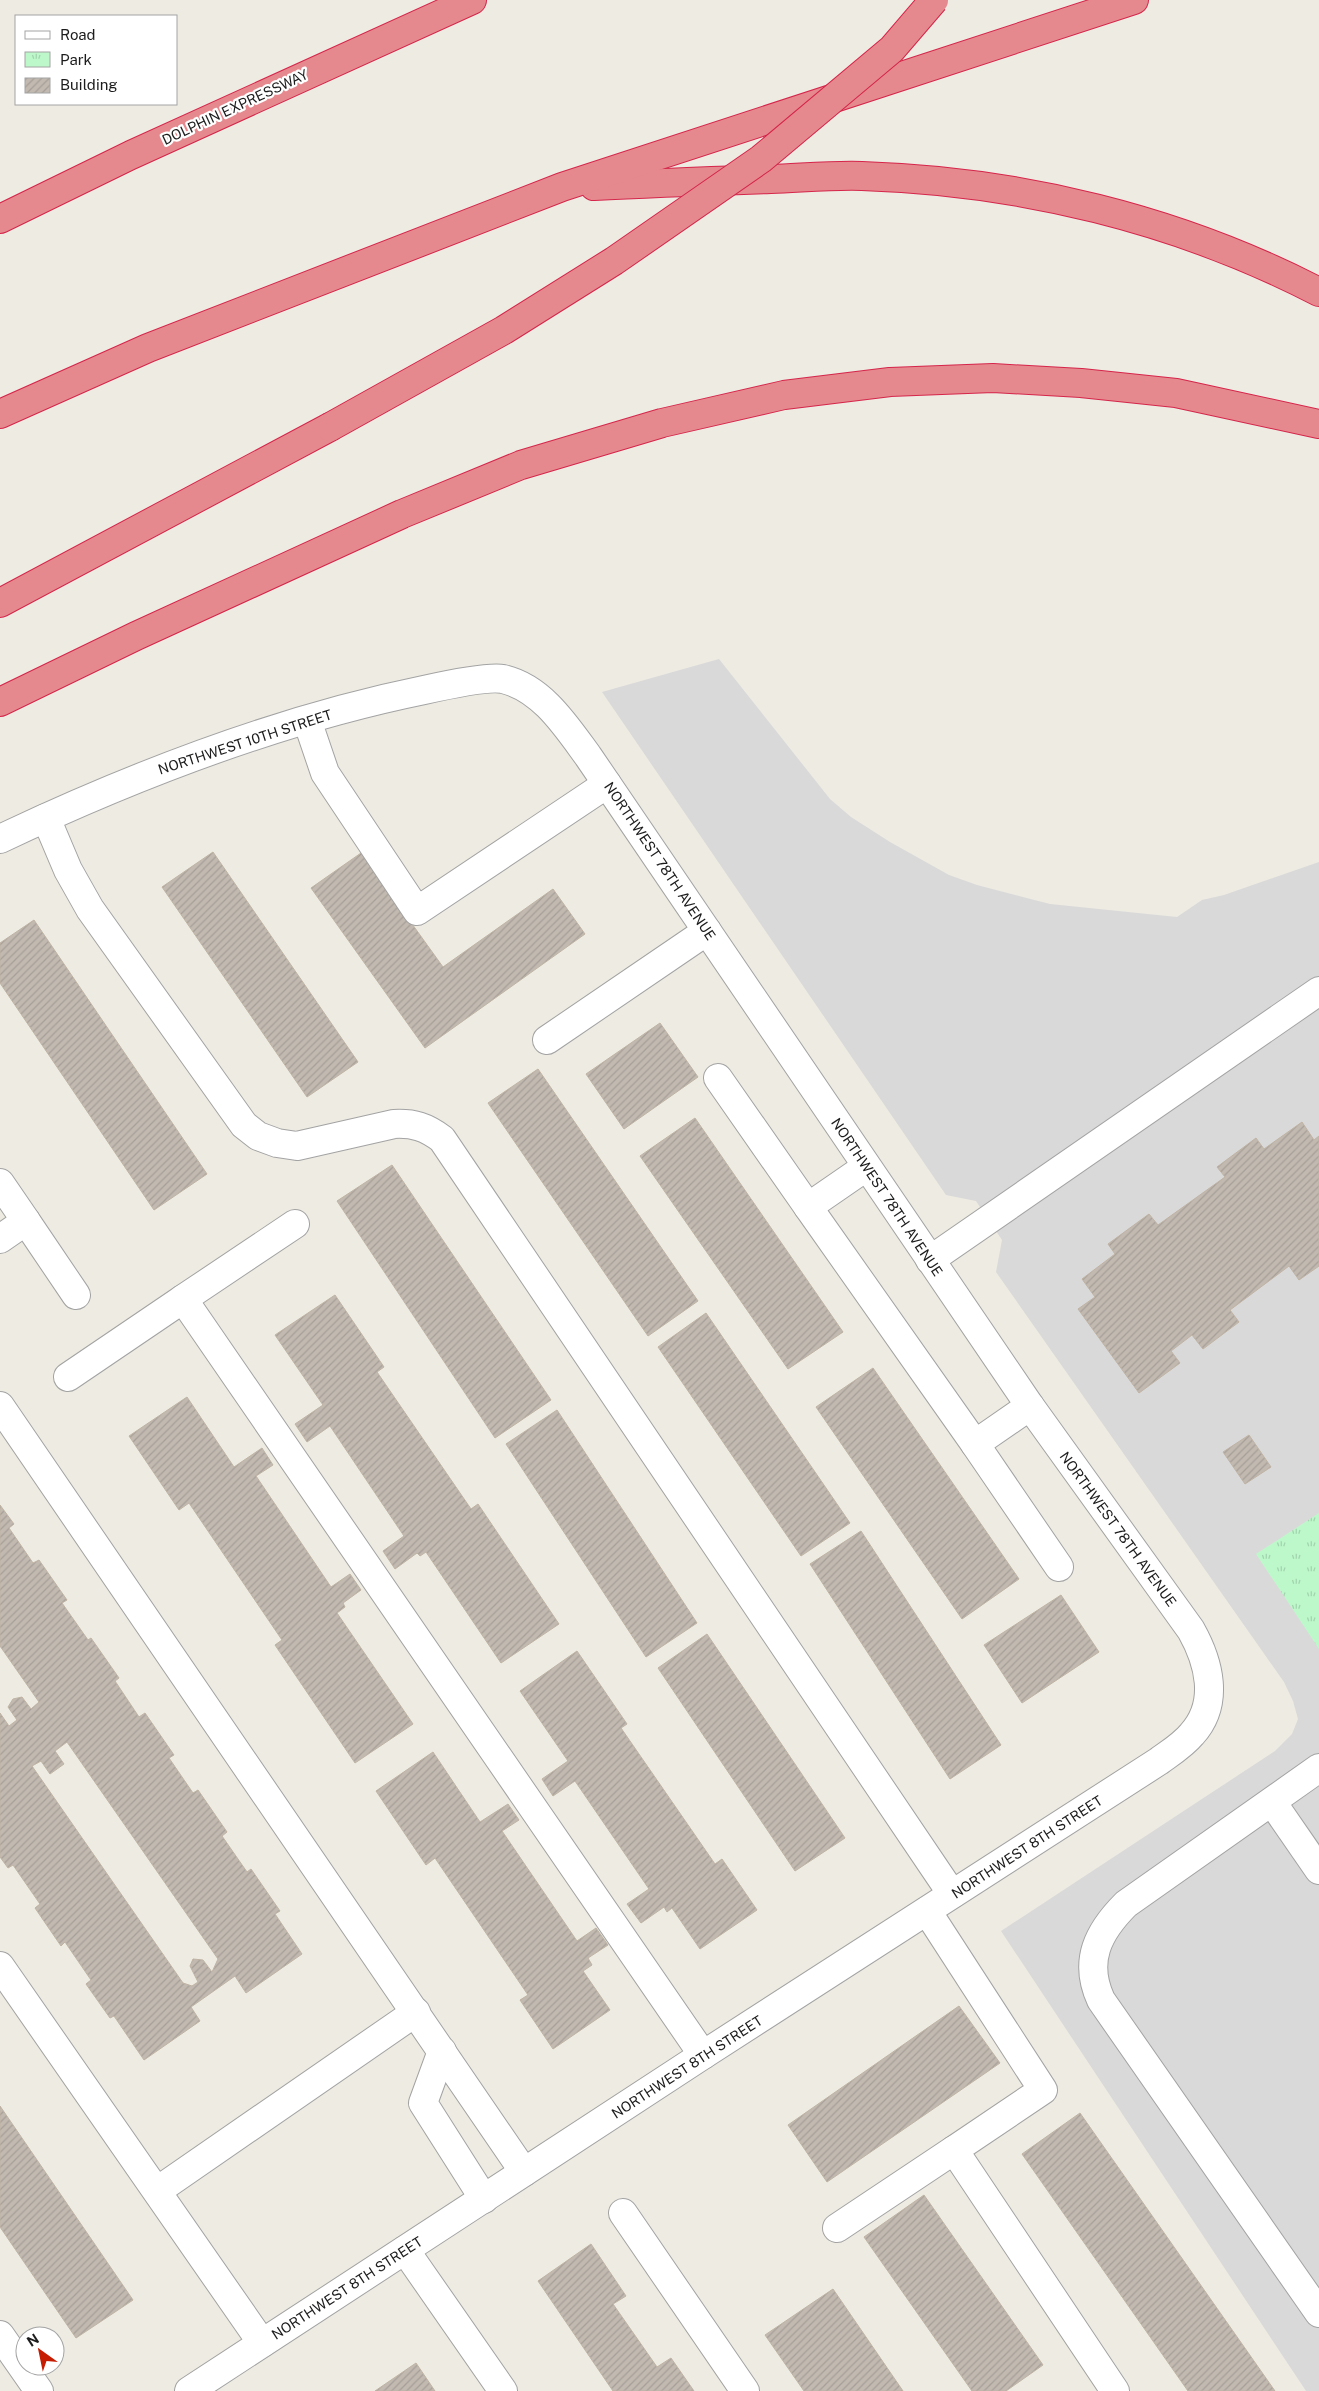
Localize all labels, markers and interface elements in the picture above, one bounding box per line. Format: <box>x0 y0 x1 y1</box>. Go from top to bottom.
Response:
legend <box>15 15 178 105</box>
text: Road <box>60 26 96 43</box>
text: Park <box>60 51 92 68</box>
street label: DOLPHIN EXPRESSWAY <box>160 66 311 148</box>
text: Building <box>60 76 118 93</box>
street label: NORTHWEST 10TH STREET <box>156 706 334 778</box>
street label: NORTHWEST 78TH AVENUE <box>601 779 719 943</box>
street label: NORTHWEST 78TH AVENUE <box>828 1115 946 1279</box>
street label: NORTHWEST 78TH AVENUE <box>1056 1449 1180 1609</box>
street label: NORTHWEST 8TH STREET <box>949 1792 1105 1902</box>
street label: NORTHWEST 8TH STREET <box>609 2012 765 2122</box>
street label: NORTHWEST 8TH STREET <box>269 2233 425 2343</box>
north arrow <box>15 2326 65 2376</box>
text: N <box>24 2330 42 2350</box>

